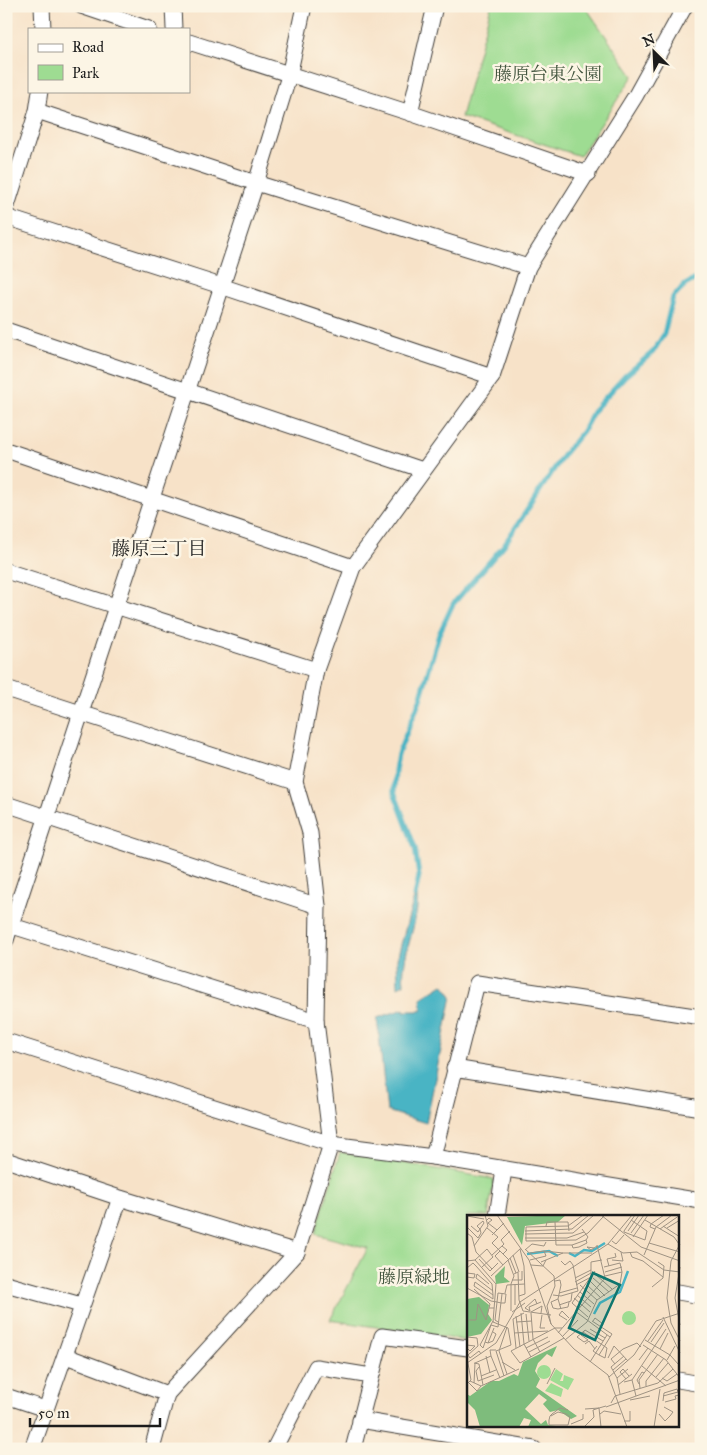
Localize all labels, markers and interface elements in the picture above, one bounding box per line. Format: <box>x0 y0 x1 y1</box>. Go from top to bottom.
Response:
legend <box>28 28 190 92</box>
north arrow <box>630 28 680 78</box>
text: N <box>640 30 658 51</box>
text: Road <box>72 38 104 56</box>
park label: 藤原台東公園 <box>494 63 602 85</box>
text: Park <box>72 64 99 82</box>
district label: 藤原三丁目 <box>111 537 207 560</box>
inset map <box>467 1215 680 1428</box>
park label: 藤原緑地 <box>378 1266 450 1288</box>
scale bar <box>30 1395 160 1427</box>
text: 50 m <box>38 1404 70 1422</box>

